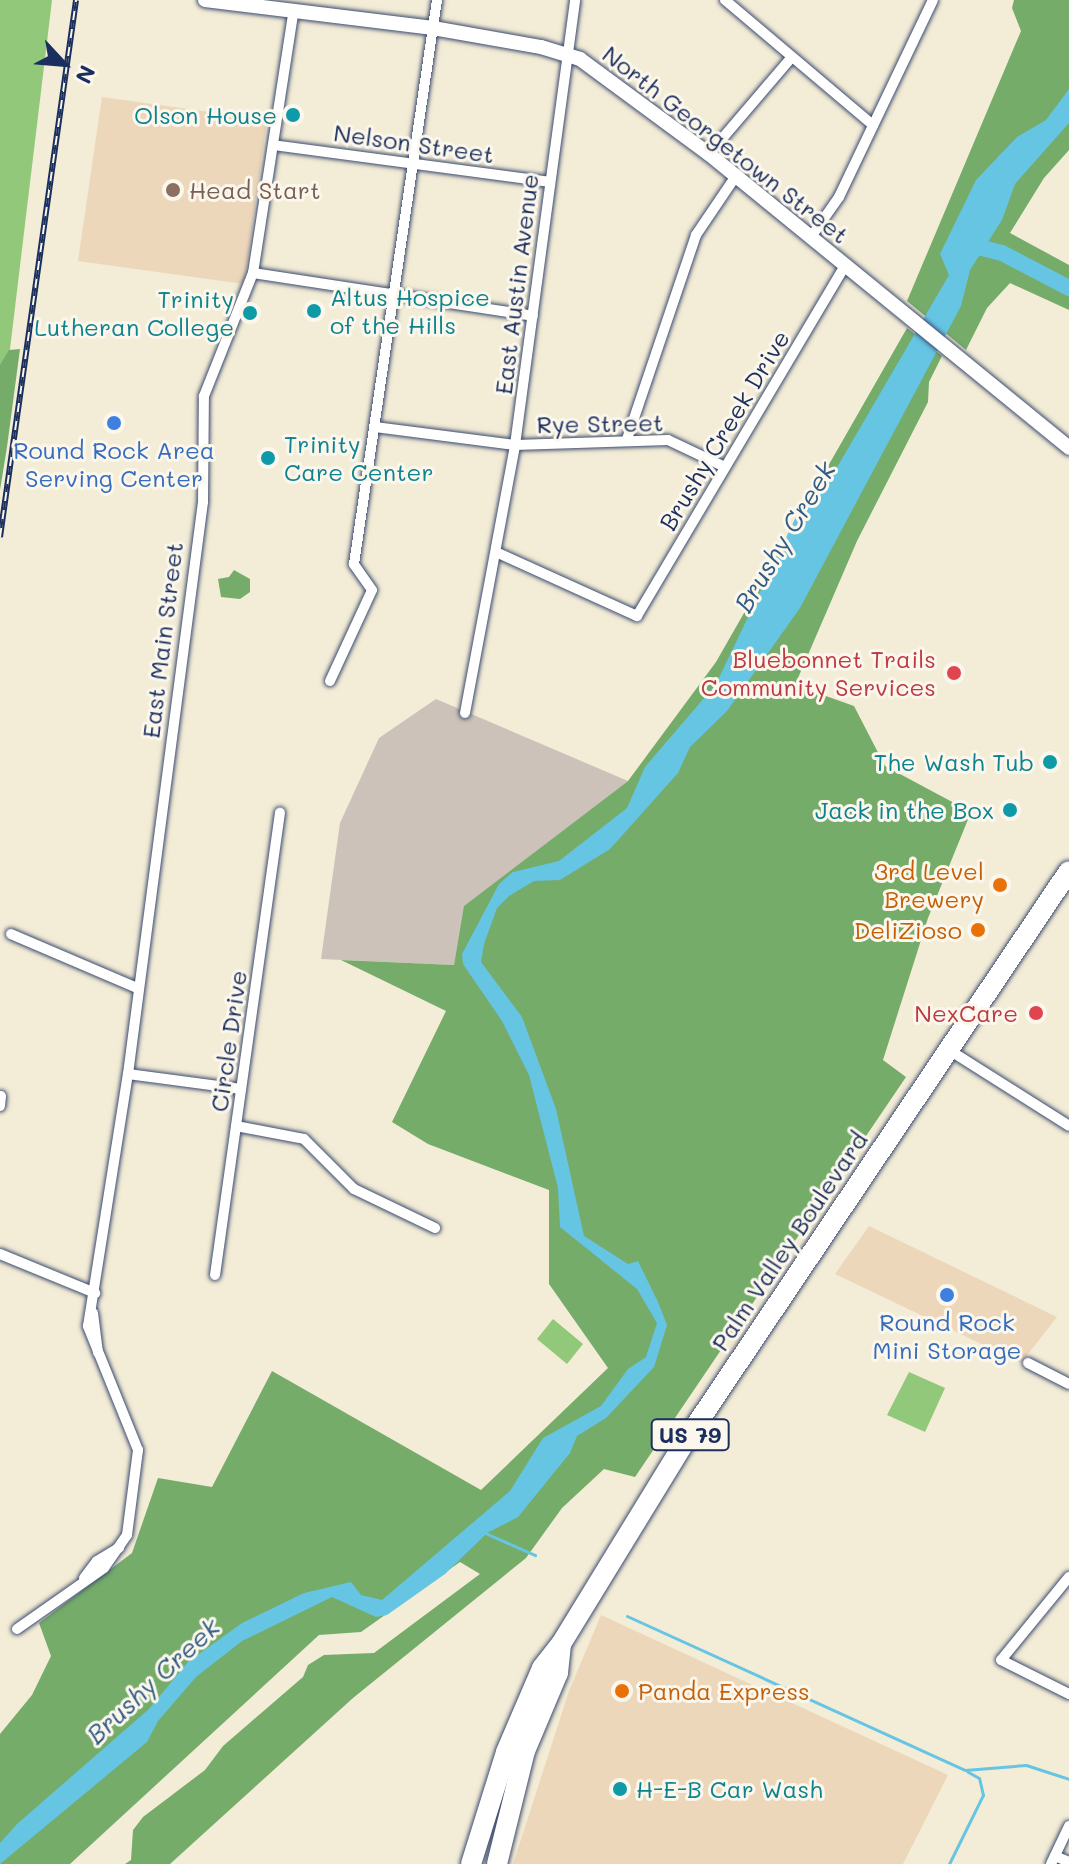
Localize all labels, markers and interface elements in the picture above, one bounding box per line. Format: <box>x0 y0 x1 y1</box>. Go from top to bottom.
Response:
north arrow <box>24 24 104 104</box>
street label: North Georgetown Street <box>597 39 855 249</box>
text: N <box>69 61 103 89</box>
place label: Olson House <box>134 101 277 129</box>
marker: Olson House <box>284 106 302 124</box>
street label: Nelson Street <box>332 117 496 169</box>
street label: East Austin Avenue <box>488 172 544 396</box>
place label: Head Start <box>189 176 320 204</box>
marker: Head Start <box>164 181 182 199</box>
place label: Altus Hospice of the Hills <box>330 283 490 339</box>
place label: Trinity Lutheran College <box>34 285 234 341</box>
marker: Altus Hospice of the Hills <box>305 302 323 320</box>
marker: Trinity Lutheran College <box>241 304 259 322</box>
street label: Brushy Creek Drive <box>653 325 795 535</box>
street label: Rye Street <box>536 407 664 439</box>
marker: Round Rock Area Serving Center <box>105 414 123 432</box>
place label: Trinity Care Center <box>284 430 433 486</box>
place label: Round Rock Area Serving Center <box>13 436 215 492</box>
marker: Trinity Care Center <box>259 449 277 467</box>
water label: Brushy Creek <box>728 456 842 618</box>
street label: East Main Street <box>136 540 188 740</box>
place label: Bluebonnet Trails Community Services <box>701 645 936 701</box>
marker: Bluebonnet Trails Community Services <box>943 662 965 684</box>
place label: The Wash Tub <box>874 748 1034 776</box>
marker: The Wash Tub <box>1041 753 1059 771</box>
place label: Jack in the Box <box>815 796 994 824</box>
marker: Jack in the Box <box>1001 801 1019 819</box>
place label: 3rd Level Brewery <box>874 857 984 913</box>
marker: 3rd Level Brewery <box>991 876 1009 894</box>
place label: DeliZioso <box>854 916 962 944</box>
marker: DeliZioso <box>969 921 987 939</box>
street label: Circle Drive <box>204 968 252 1114</box>
place label: NexCare <box>914 999 1018 1027</box>
marker: NexCare <box>1025 1002 1047 1024</box>
street label: Palm Valley Boulevard <box>705 1126 873 1356</box>
marker: Round Rock Mini Storage <box>938 1286 956 1304</box>
place label: Round Rock Mini Storage <box>873 1308 1021 1364</box>
road number: US 79 <box>650 1417 730 1453</box>
water label: Brushy Creek <box>80 1612 226 1750</box>
place label: Panda Express <box>638 1677 810 1705</box>
marker: Panda Express <box>613 1682 631 1700</box>
place label: H-E-B Car Wash <box>636 1775 823 1803</box>
marker: H-E-B Car Wash <box>611 1780 629 1798</box>

